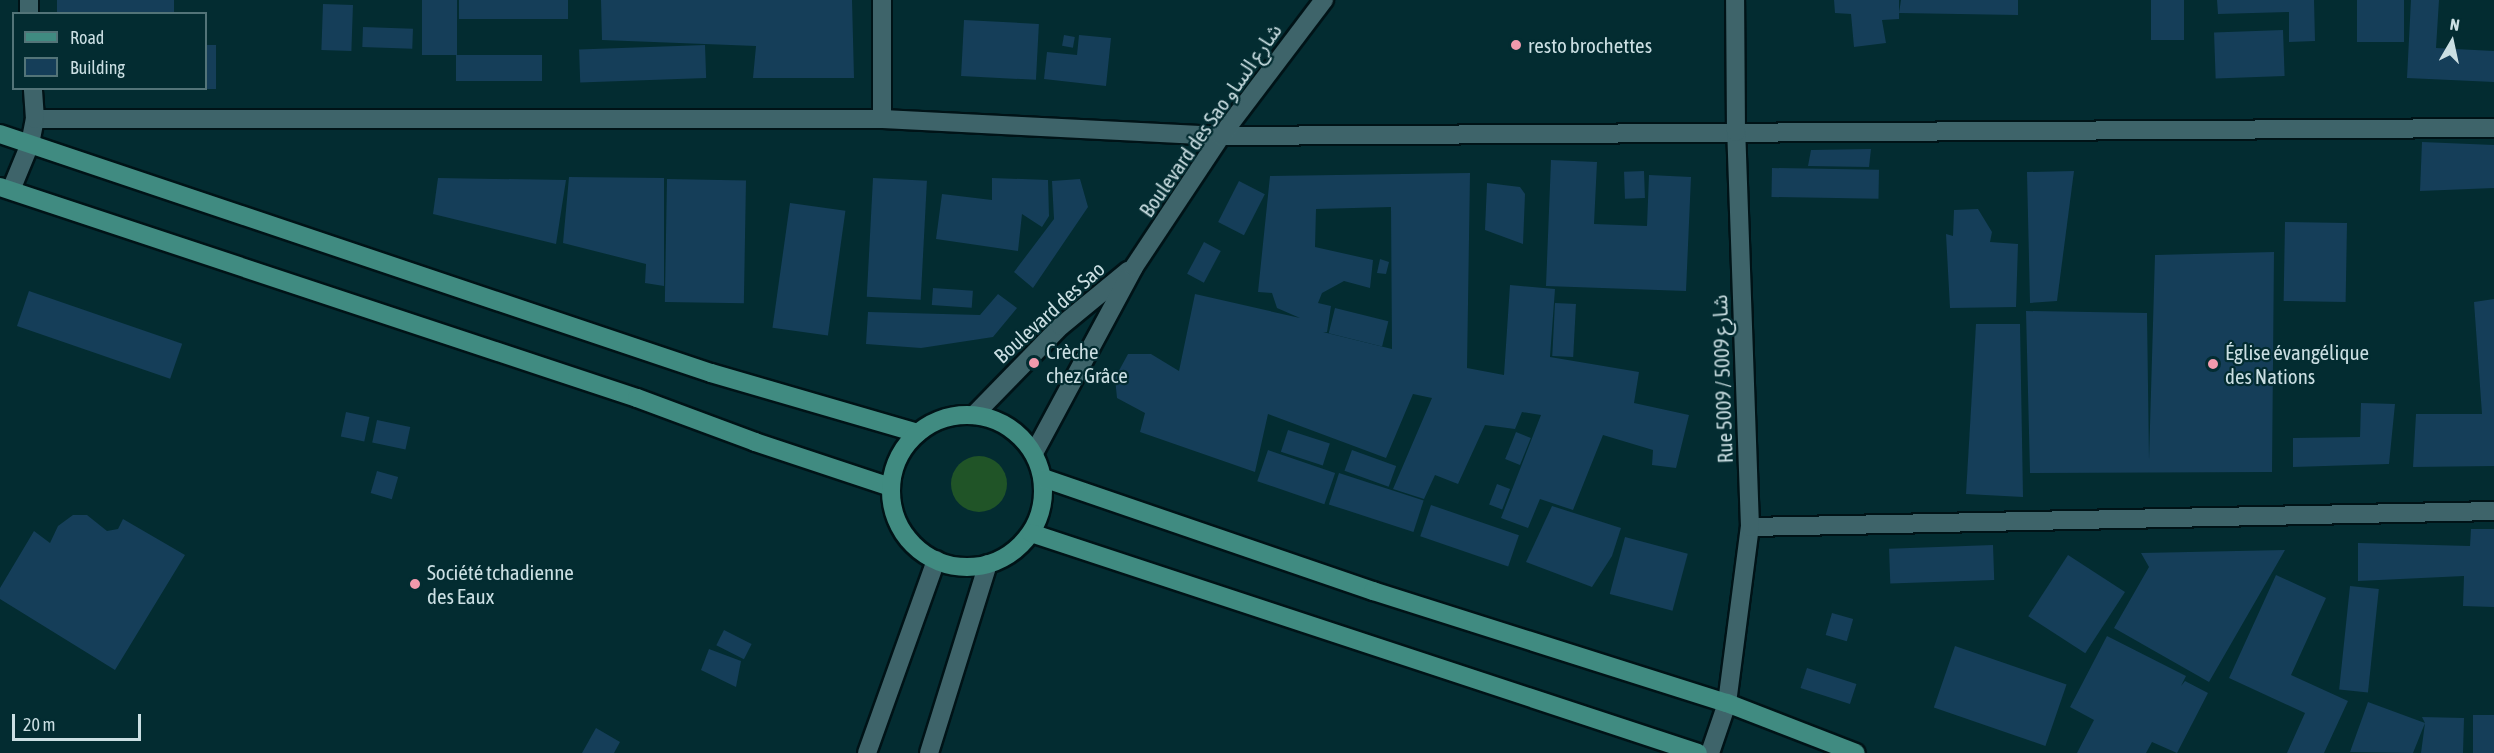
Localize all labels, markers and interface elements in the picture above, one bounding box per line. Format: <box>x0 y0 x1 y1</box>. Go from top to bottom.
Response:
legend <box>12 12 207 90</box>
north arrow <box>2422 12 2482 72</box>
text: N <box>2449 15 2461 34</box>
street label: Boulevard des Sao شارع الساو <box>1134 18 1286 222</box>
text: Road <box>70 27 104 48</box>
place label: resto brochettes <box>1528 32 1652 58</box>
marker: resto brochettes <box>1509 38 1523 52</box>
text: Building <box>70 57 125 78</box>
street label: Boulevard des Sao <box>989 256 1109 368</box>
street label: Rue 5009 / شارع 5009 <box>1706 294 1738 464</box>
place label: Crèche chez Grâce <box>1046 338 1128 388</box>
place label: Église évangélique des Nations <box>2225 339 2369 389</box>
marker: Crèche chez Grâce <box>1027 356 1041 370</box>
marker: Église évangélique des Nations <box>2206 357 2220 371</box>
place label: Société tchadienne des Eaux <box>427 559 574 609</box>
marker: Société tchadienne des Eaux <box>408 577 422 591</box>
scale bar <box>15 702 144 740</box>
text: 20 m <box>23 714 55 735</box>

